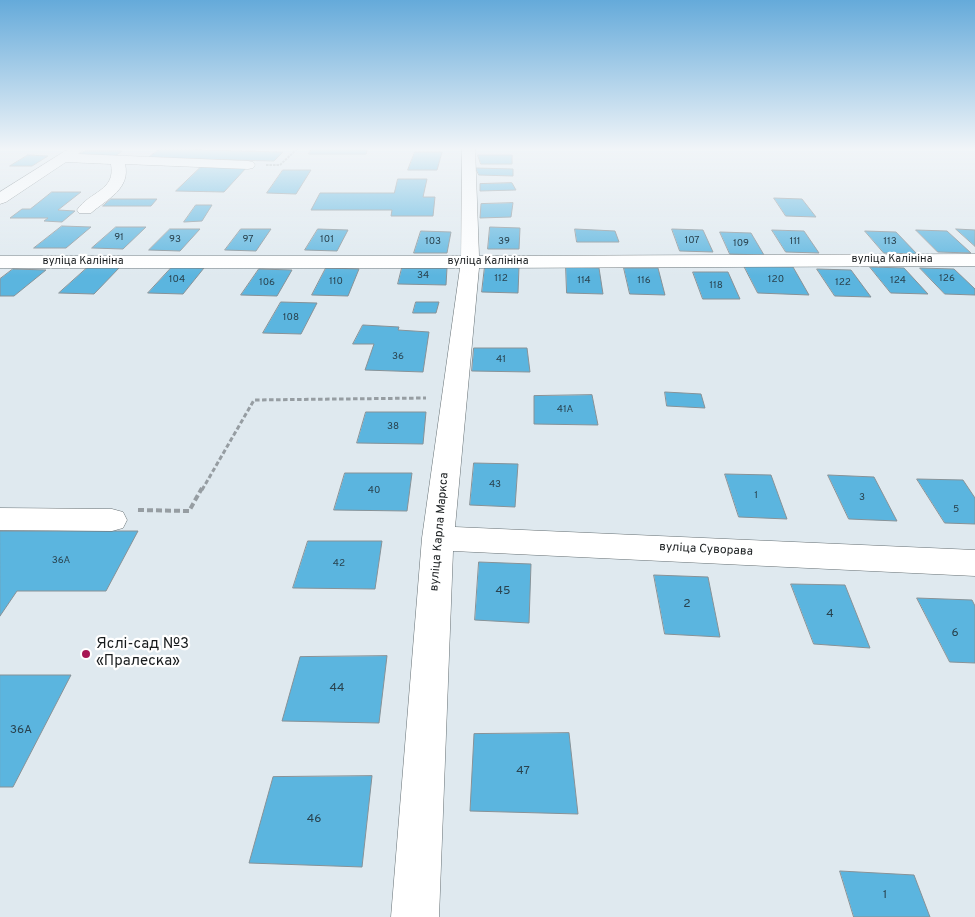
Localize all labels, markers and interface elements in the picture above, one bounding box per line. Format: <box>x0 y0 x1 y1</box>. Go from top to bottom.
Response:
house number: 91 <box>114 232 124 244</box>
house number: 93 <box>169 234 181 246</box>
house number: 97 <box>243 234 253 246</box>
house number: 101 <box>320 234 334 246</box>
house number: 107 <box>684 235 700 247</box>
house number: 103 <box>425 236 441 248</box>
house number: 39 <box>498 236 510 248</box>
house number: 111 <box>789 236 801 248</box>
house number: 113 <box>883 236 897 248</box>
house number: 109 <box>733 238 749 250</box>
street label: вуліца Калініна <box>852 253 932 267</box>
street label: вуліца Калініна <box>43 255 123 269</box>
street label: вуліца Калініна <box>448 255 528 269</box>
house number: 34 <box>417 270 429 282</box>
house number: 112 <box>494 273 508 285</box>
house number: 126 <box>939 273 955 285</box>
house number: 104 <box>169 274 185 286</box>
house number: 120 <box>768 274 784 286</box>
house number: 114 <box>577 275 591 287</box>
house number: 116 <box>637 275 651 287</box>
house number: 124 <box>890 275 906 287</box>
house number: 110 <box>329 276 343 288</box>
house number: 106 <box>259 277 275 289</box>
house number: 122 <box>835 277 851 289</box>
house number: 118 <box>709 280 723 292</box>
house number: 108 <box>283 312 299 324</box>
house number: 36 <box>392 351 404 363</box>
house number: 41 <box>496 354 506 366</box>
house number: 41А <box>557 404 573 416</box>
house number: 38 <box>387 421 399 433</box>
street label: вуліца Карла Маркса <box>428 472 452 592</box>
house number: 43 <box>489 479 501 491</box>
house number: 40 <box>368 485 380 497</box>
house number: 1 <box>754 490 758 502</box>
house number: 3 <box>859 492 865 504</box>
house number: 5 <box>953 504 959 516</box>
street label: вуліца Суворава <box>659 540 753 560</box>
house number: 36А <box>52 555 70 567</box>
house number: 42 <box>333 558 345 570</box>
house number: 45 <box>496 585 510 599</box>
house number: 2 <box>683 598 691 612</box>
house number: 4 <box>826 608 834 622</box>
house number: 6 <box>951 627 959 641</box>
place label: Яслі-сад №3 «Пралеска» <box>96 636 189 671</box>
marker: Яслі-сад №3 «Пралеска» <box>80 648 92 660</box>
house number: 44 <box>330 682 344 696</box>
house number: 36А <box>10 724 32 738</box>
house number: 47 <box>516 765 530 779</box>
house number: 46 <box>307 813 321 827</box>
house number: 1 <box>883 889 887 903</box>

